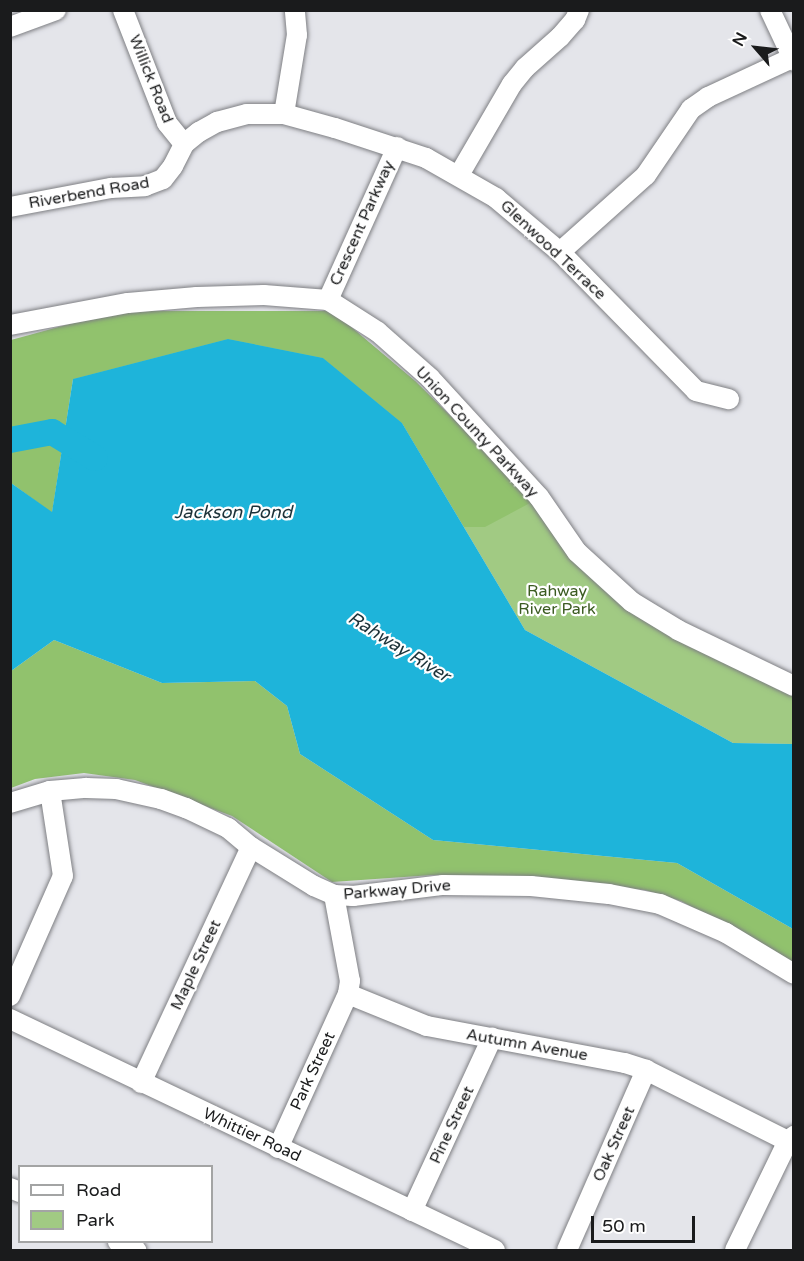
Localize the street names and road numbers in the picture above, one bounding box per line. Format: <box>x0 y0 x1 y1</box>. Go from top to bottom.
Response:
street label: Willick Road <box>125 32 177 126</box>
street label: Crescent Parkway <box>326 157 398 289</box>
street label: Riverbend Road <box>27 173 151 213</box>
street label: Glenwood Terrace <box>496 196 610 304</box>
street label: Union County Parkway <box>411 363 543 501</box>
street label: Parkway Drive <box>342 876 452 904</box>
street label: Maple Street <box>167 917 225 1013</box>
street label: Autumn Avenue <box>465 1025 589 1065</box>
street label: Park Street <box>287 1029 339 1113</box>
street label: Pine Street <box>426 1083 478 1167</box>
street label: Oak Street <box>589 1103 639 1185</box>
street label: Whittier Road <box>200 1104 304 1166</box>

